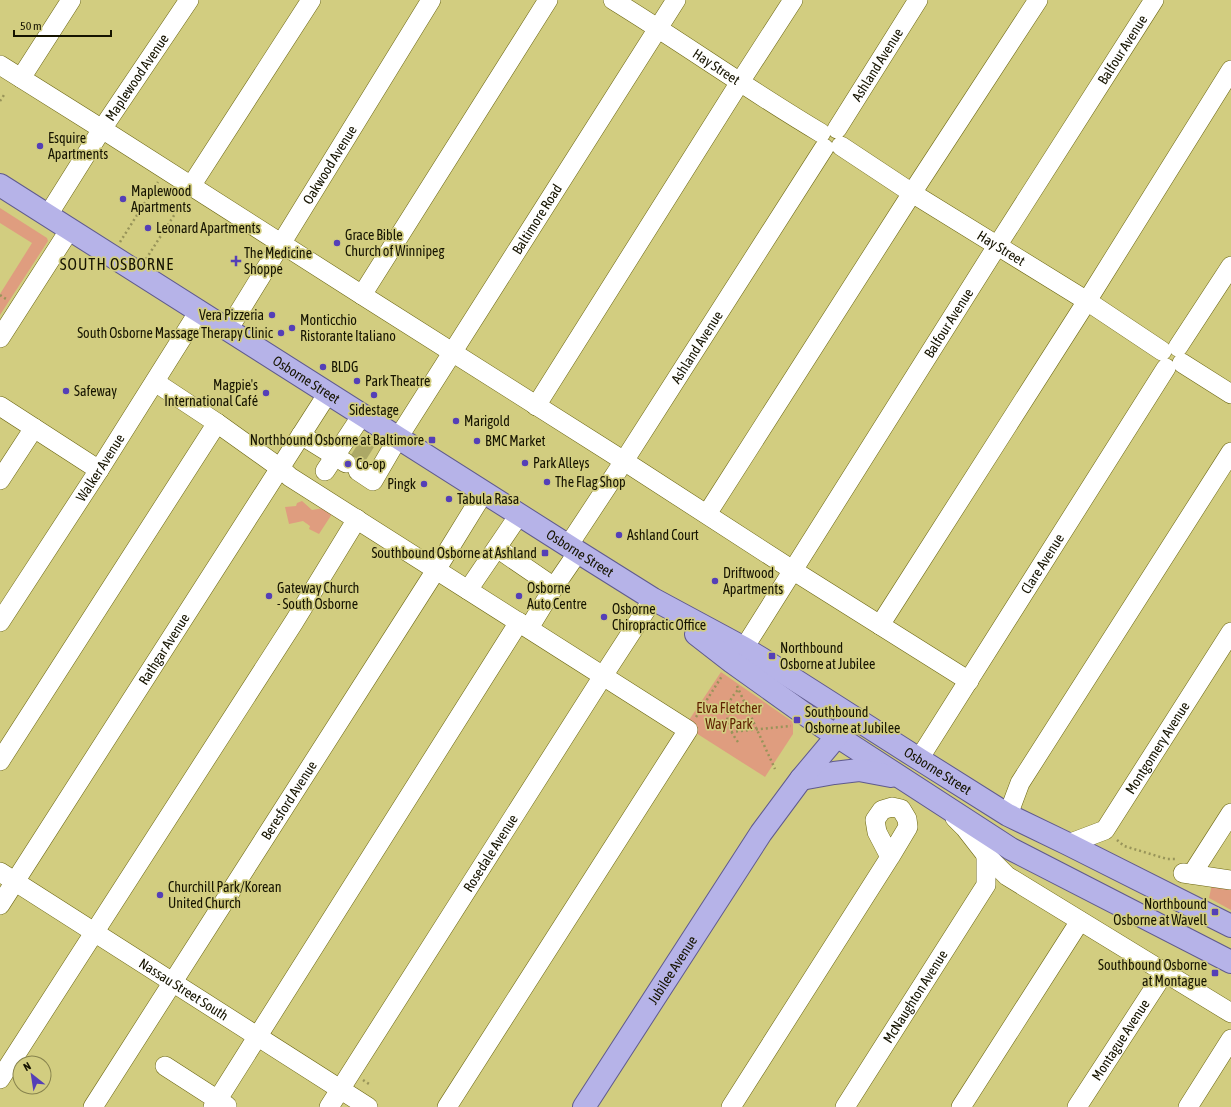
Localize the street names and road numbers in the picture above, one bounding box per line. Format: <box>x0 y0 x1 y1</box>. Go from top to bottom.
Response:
street label: Balfour Avenue <box>1094 12 1150 87</box>
street label: Ashland Avenue <box>849 25 906 104</box>
street label: Maplewood Avenue <box>102 31 172 124</box>
street label: Hay Street <box>690 45 743 88</box>
street label: Oakwood Avenue <box>299 122 360 207</box>
street label: Baltimore Road <box>509 181 565 257</box>
street label: Hay Street <box>974 227 1028 269</box>
street label: Balfour Avenue <box>921 285 976 361</box>
street label: Ashland Avenue <box>668 308 726 386</box>
street label: Osborne Street <box>270 352 343 407</box>
street label: Walker Avenue <box>73 431 128 504</box>
street label: Osborne Street <box>543 526 617 580</box>
street label: Clare Avenue <box>1018 531 1067 597</box>
street label: Rathgar Avenue <box>135 610 193 688</box>
street label: Montgomery Avenue <box>1122 699 1193 797</box>
street label: Osborne Street <box>901 744 974 798</box>
street label: Beresford Avenue <box>258 758 320 843</box>
street label: Rosedale Avenue <box>460 811 521 895</box>
street label: Jubilee Avenue <box>645 933 700 1007</box>
street label: McNaughton Avenue <box>880 947 951 1046</box>
street label: Nassau Street South <box>136 955 231 1024</box>
street label: Montague Avenue <box>1088 996 1153 1083</box>

